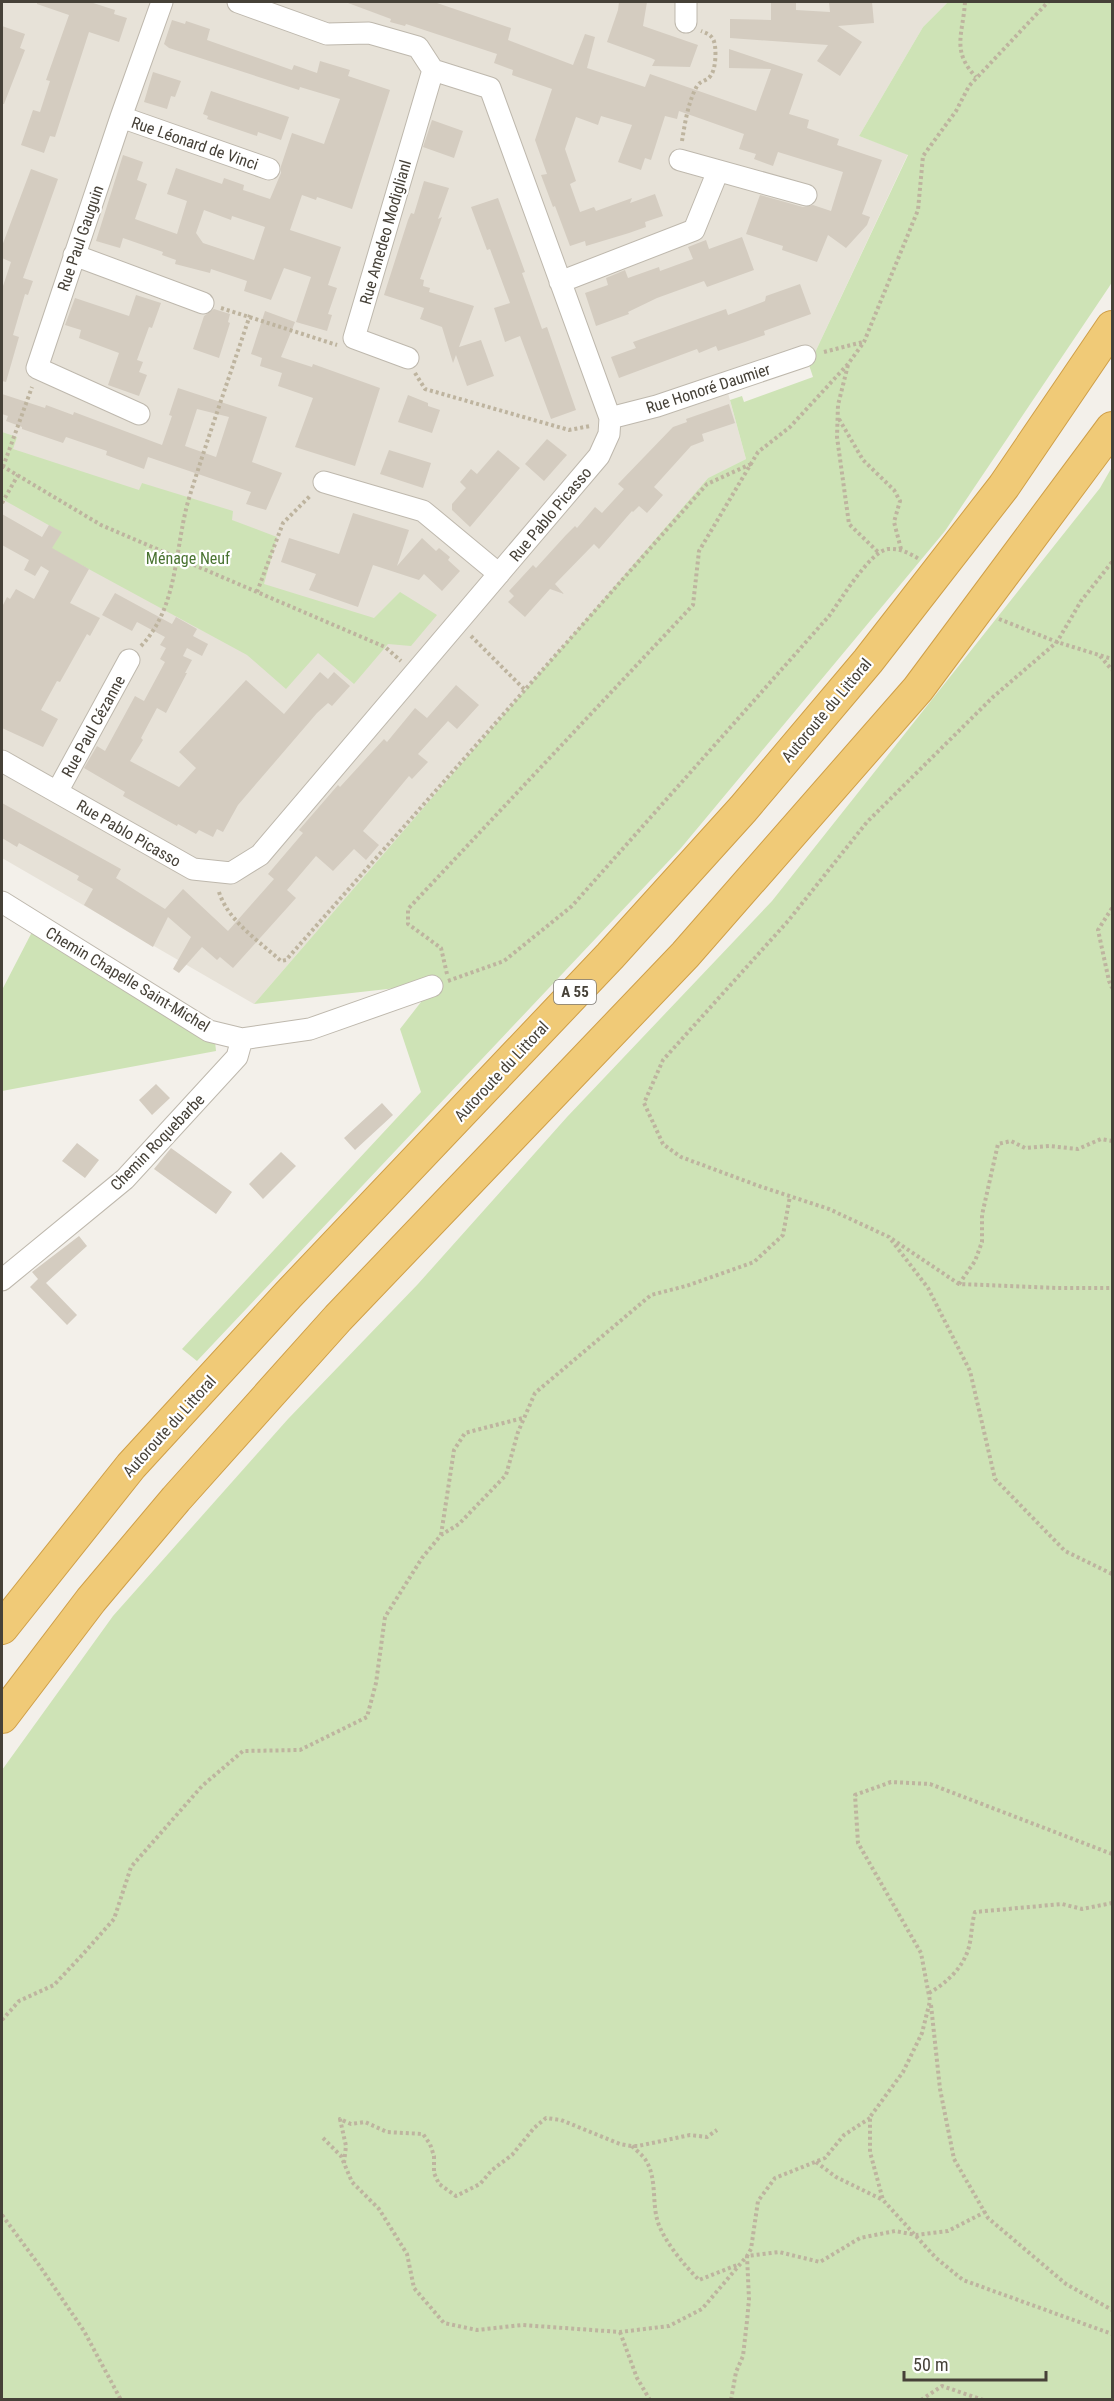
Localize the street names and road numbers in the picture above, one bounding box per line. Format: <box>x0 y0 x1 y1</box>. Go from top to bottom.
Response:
street label: Rue Léonard de Vinci <box>129 113 261 174</box>
street label: Rue Amedeo Modiglianl <box>356 158 415 307</box>
street label: Rue Paul Gauguin <box>53 183 107 294</box>
street label: Rue Honoré Daumier <box>644 359 773 418</box>
street label: Rue Pablo Picasso <box>505 463 595 565</box>
street label: Autoroute du Littoral <box>777 655 875 766</box>
street label: Rue Paul Cézanne <box>58 672 129 780</box>
street label: Rue Pablo Picasso <box>73 796 184 871</box>
street label: Chemin Chapelle Saint-Michel <box>42 923 213 1036</box>
road number: A 55 <box>554 980 596 1004</box>
street label: Autoroute du Littoral <box>450 1017 553 1125</box>
street label: Chemin Roquebarbe <box>106 1090 208 1195</box>
street label: Autoroute du Littoral <box>119 1372 220 1481</box>

